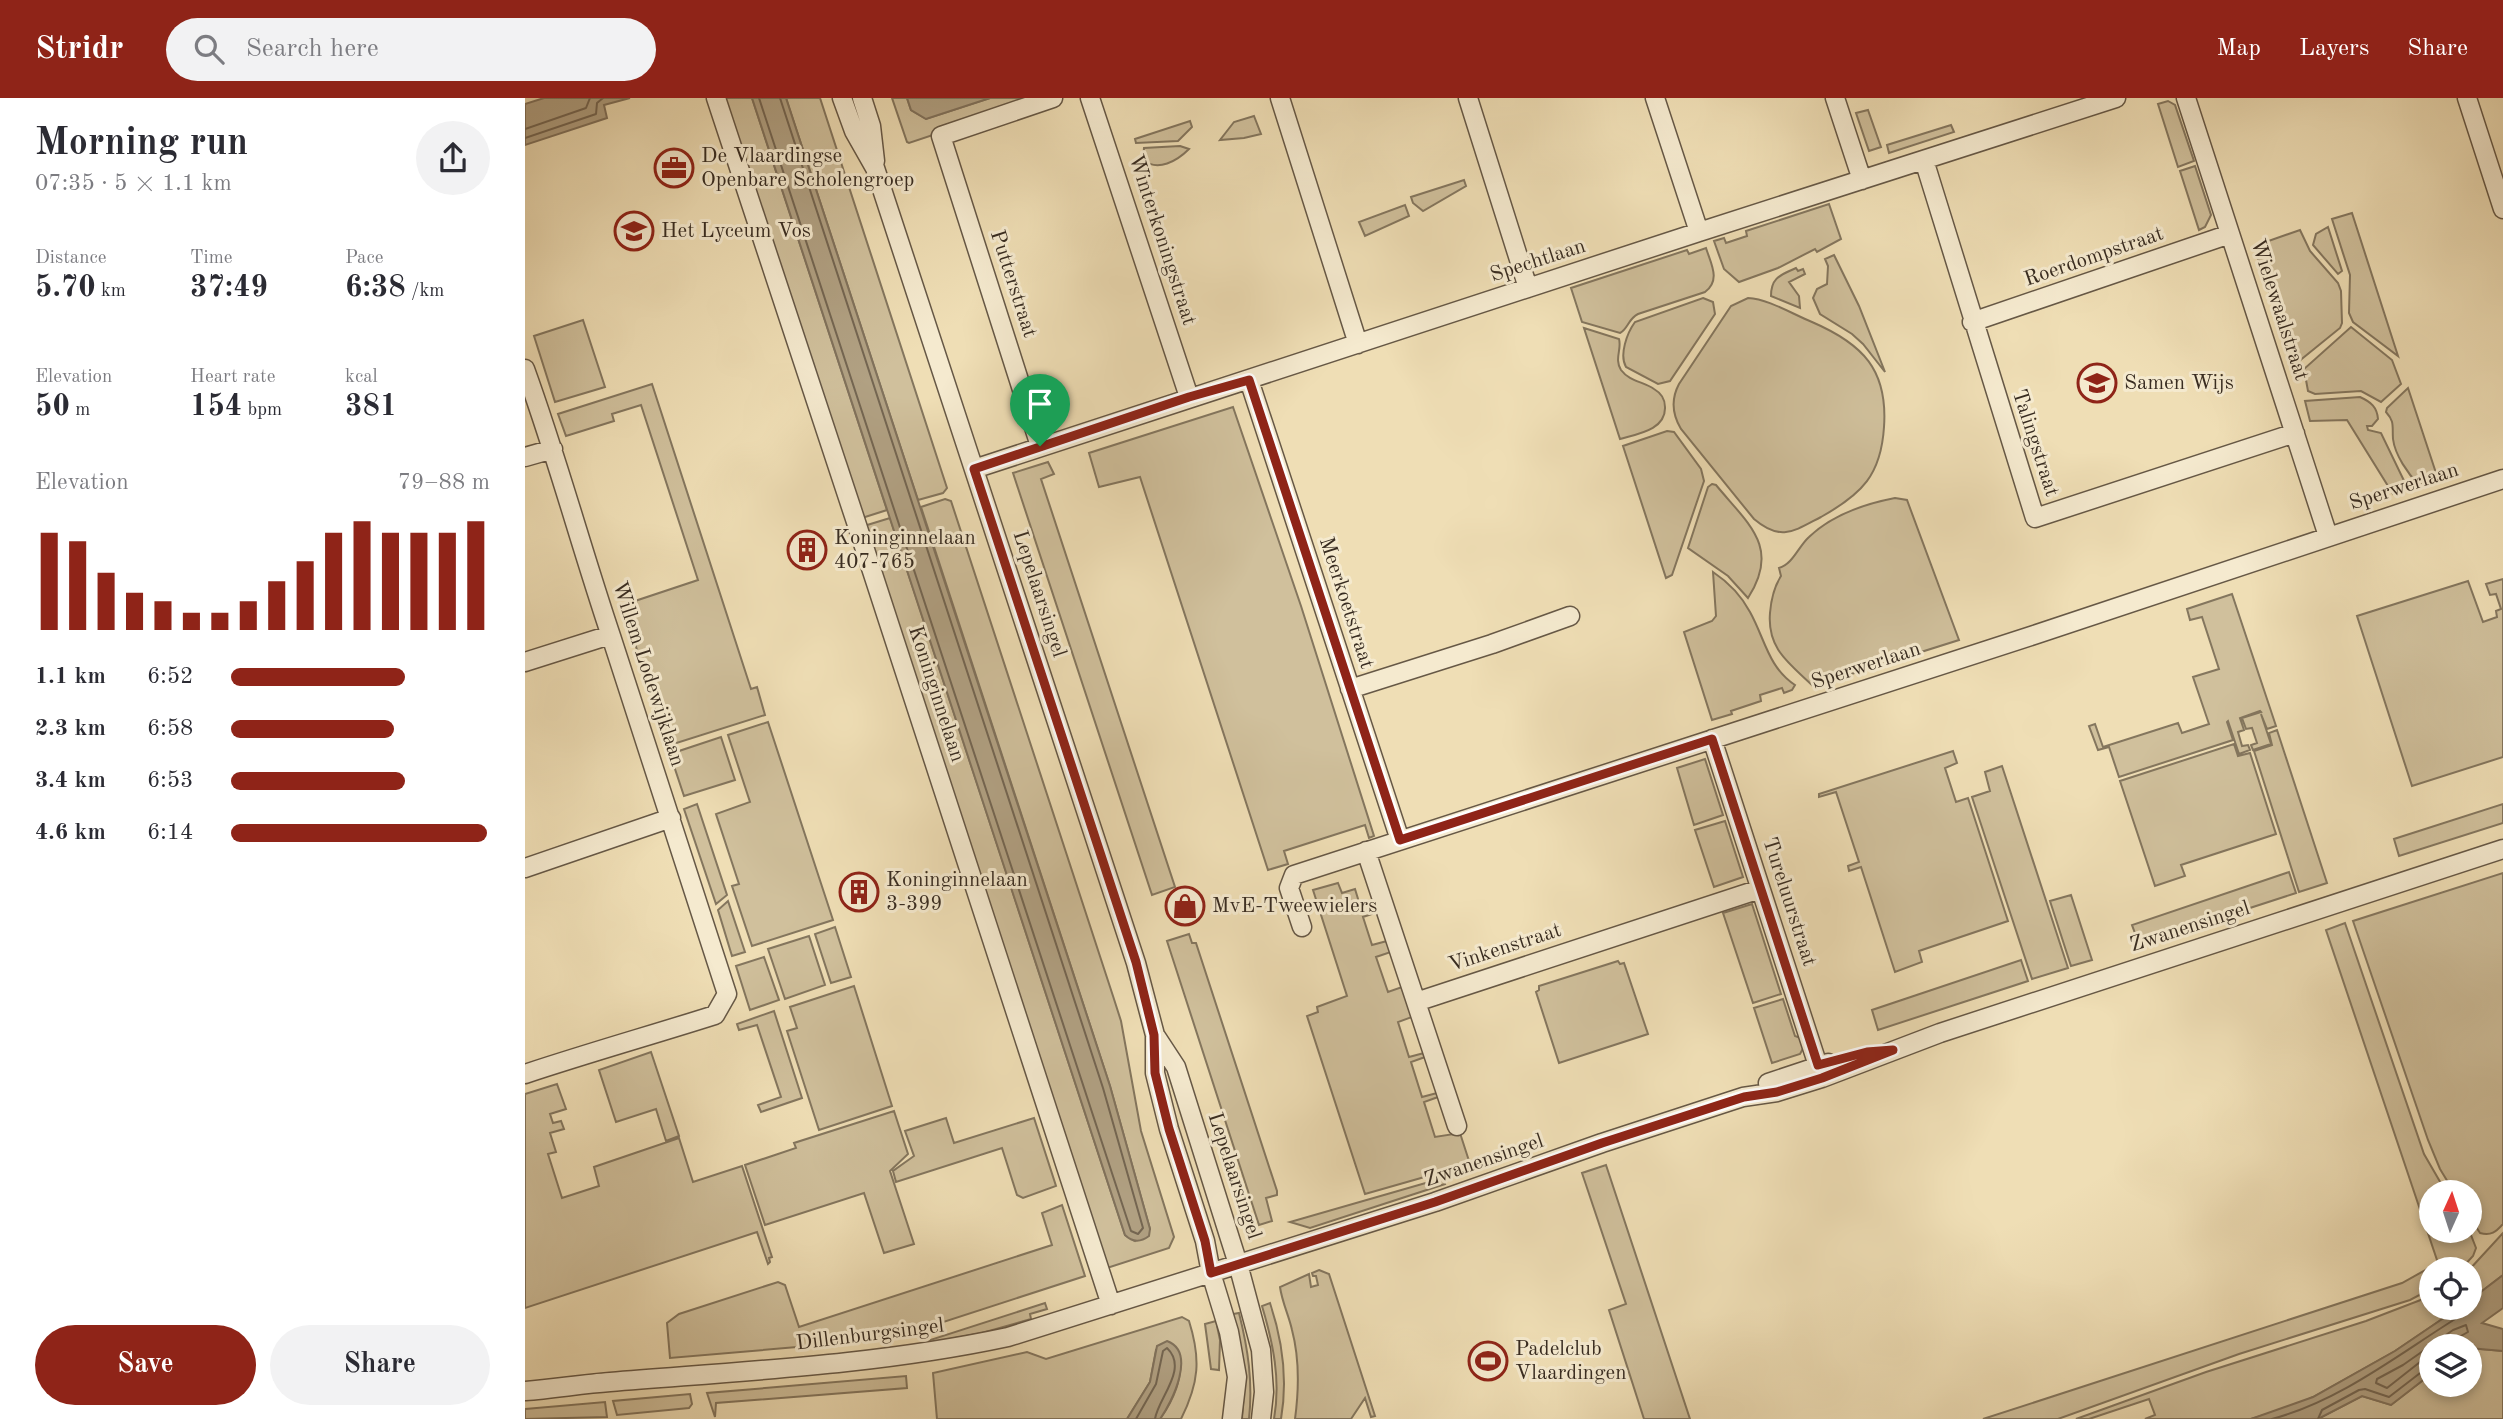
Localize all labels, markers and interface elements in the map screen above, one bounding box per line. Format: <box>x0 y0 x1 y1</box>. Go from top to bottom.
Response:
search box <box>166 18 656 81</box>
icon: search <box>190 30 228 68</box>
text: Stridr <box>35 33 124 66</box>
text: Search here <box>246 36 379 62</box>
text: Map <box>2217 37 2261 61</box>
text: Layers <box>2299 37 2369 61</box>
text: Share <box>2407 37 2468 61</box>
button: share <box>416 121 490 195</box>
text: Morning run <box>35 125 248 163</box>
place label: De Vlaardingse Openbare Scholengroep <box>701 146 914 191</box>
office icon: De Vlaardingse Openbare Scholengroep <box>653 147 695 189</box>
street label: Winterkoningstraat <box>1124 152 1200 328</box>
text: 07:35 · 5 × 1.1 km <box>35 172 232 195</box>
school or university icon: Het Lyceum Vos <box>613 210 655 252</box>
place label: Het Lyceum Vos <box>661 221 811 242</box>
street label: Roerdompstraat <box>2022 223 2166 291</box>
street label: Putterstraat <box>986 228 1040 340</box>
street label: Spechtlaan <box>1488 236 1588 286</box>
street label: Wielewaalstraat <box>2246 237 2312 383</box>
text: Distance <box>35 249 107 268</box>
text: Time <box>190 249 233 268</box>
text: Pace <box>345 249 384 268</box>
text: 5.70 <box>35 273 96 303</box>
text: 37:49 <box>190 273 268 303</box>
text: 6:38 <box>345 273 406 303</box>
text: km <box>96 282 126 301</box>
text: /km <box>406 282 444 301</box>
school or university icon: Samen Wijs <box>2076 362 2118 404</box>
text: Elevation <box>35 368 112 387</box>
text: Heart rate <box>190 368 275 387</box>
text: kcal <box>345 368 378 387</box>
place label: Samen Wijs <box>2124 373 2234 394</box>
pin <box>1010 374 1070 446</box>
icon: arrive <box>1021 385 1059 423</box>
street label: Talingstraat <box>2008 387 2062 499</box>
text: 50 <box>35 392 70 422</box>
text: 154 <box>190 392 242 422</box>
text: 381 <box>345 392 397 422</box>
text: m <box>70 401 90 420</box>
text: bpm <box>242 401 282 420</box>
street label: Sperwerlaan <box>2347 459 2461 515</box>
text: Elevation <box>35 471 129 494</box>
text: 79–88 m <box>398 471 490 494</box>
place label: Koninginnelaan 407-765 <box>834 528 976 573</box>
street label: Lepelaarsingel <box>1009 528 1069 660</box>
building icon: Koninginnelaan 407-765 <box>786 529 828 571</box>
street label: Meerkoetstraat <box>1315 535 1377 671</box>
street label: Willem Lodewijklaan <box>608 579 688 769</box>
street label: Koninginnelaan <box>904 623 968 765</box>
street label: Sperwerlaan <box>1809 638 1923 694</box>
text: 1.1 km <box>35 665 106 688</box>
text: 6:52 <box>147 665 193 688</box>
text: 2.3 km <box>35 717 106 740</box>
text: 6:58 <box>147 717 193 740</box>
text: 3.4 km <box>35 769 106 792</box>
text: 6:53 <box>147 769 193 792</box>
text: 4.6 km <box>35 821 106 844</box>
text: 6:14 <box>147 821 193 844</box>
street label: Tureluurstraat <box>1758 835 1820 969</box>
place label: Koninginnelaan 3-399 <box>886 870 1028 915</box>
building icon: Koninginnelaan 3-399 <box>838 871 880 913</box>
shop icon: MvE-Tweewielers <box>1164 885 1206 927</box>
place label: MvE-Tweewielers <box>1212 896 1377 917</box>
street label: Zwanensingel <box>2127 898 2253 956</box>
street label: Vinkenstraat <box>1446 920 1564 976</box>
street label: Lepelaarsingel <box>1204 1110 1264 1242</box>
street label: Zwanensingel <box>1422 1131 1547 1191</box>
north arrow <box>2419 1180 2481 1242</box>
map controls <box>2419 1180 2482 1397</box>
button: locate <box>2419 1257 2482 1320</box>
street label: Dillenburgsingel <box>795 1315 946 1355</box>
button: Save <box>35 1325 256 1405</box>
button: Share <box>270 1325 490 1405</box>
button: layers <box>2419 1334 2482 1397</box>
place label: Padelclub Vlaardingen <box>1515 1339 1627 1384</box>
sports icon: Padelclub Vlaardingen <box>1467 1340 1509 1382</box>

